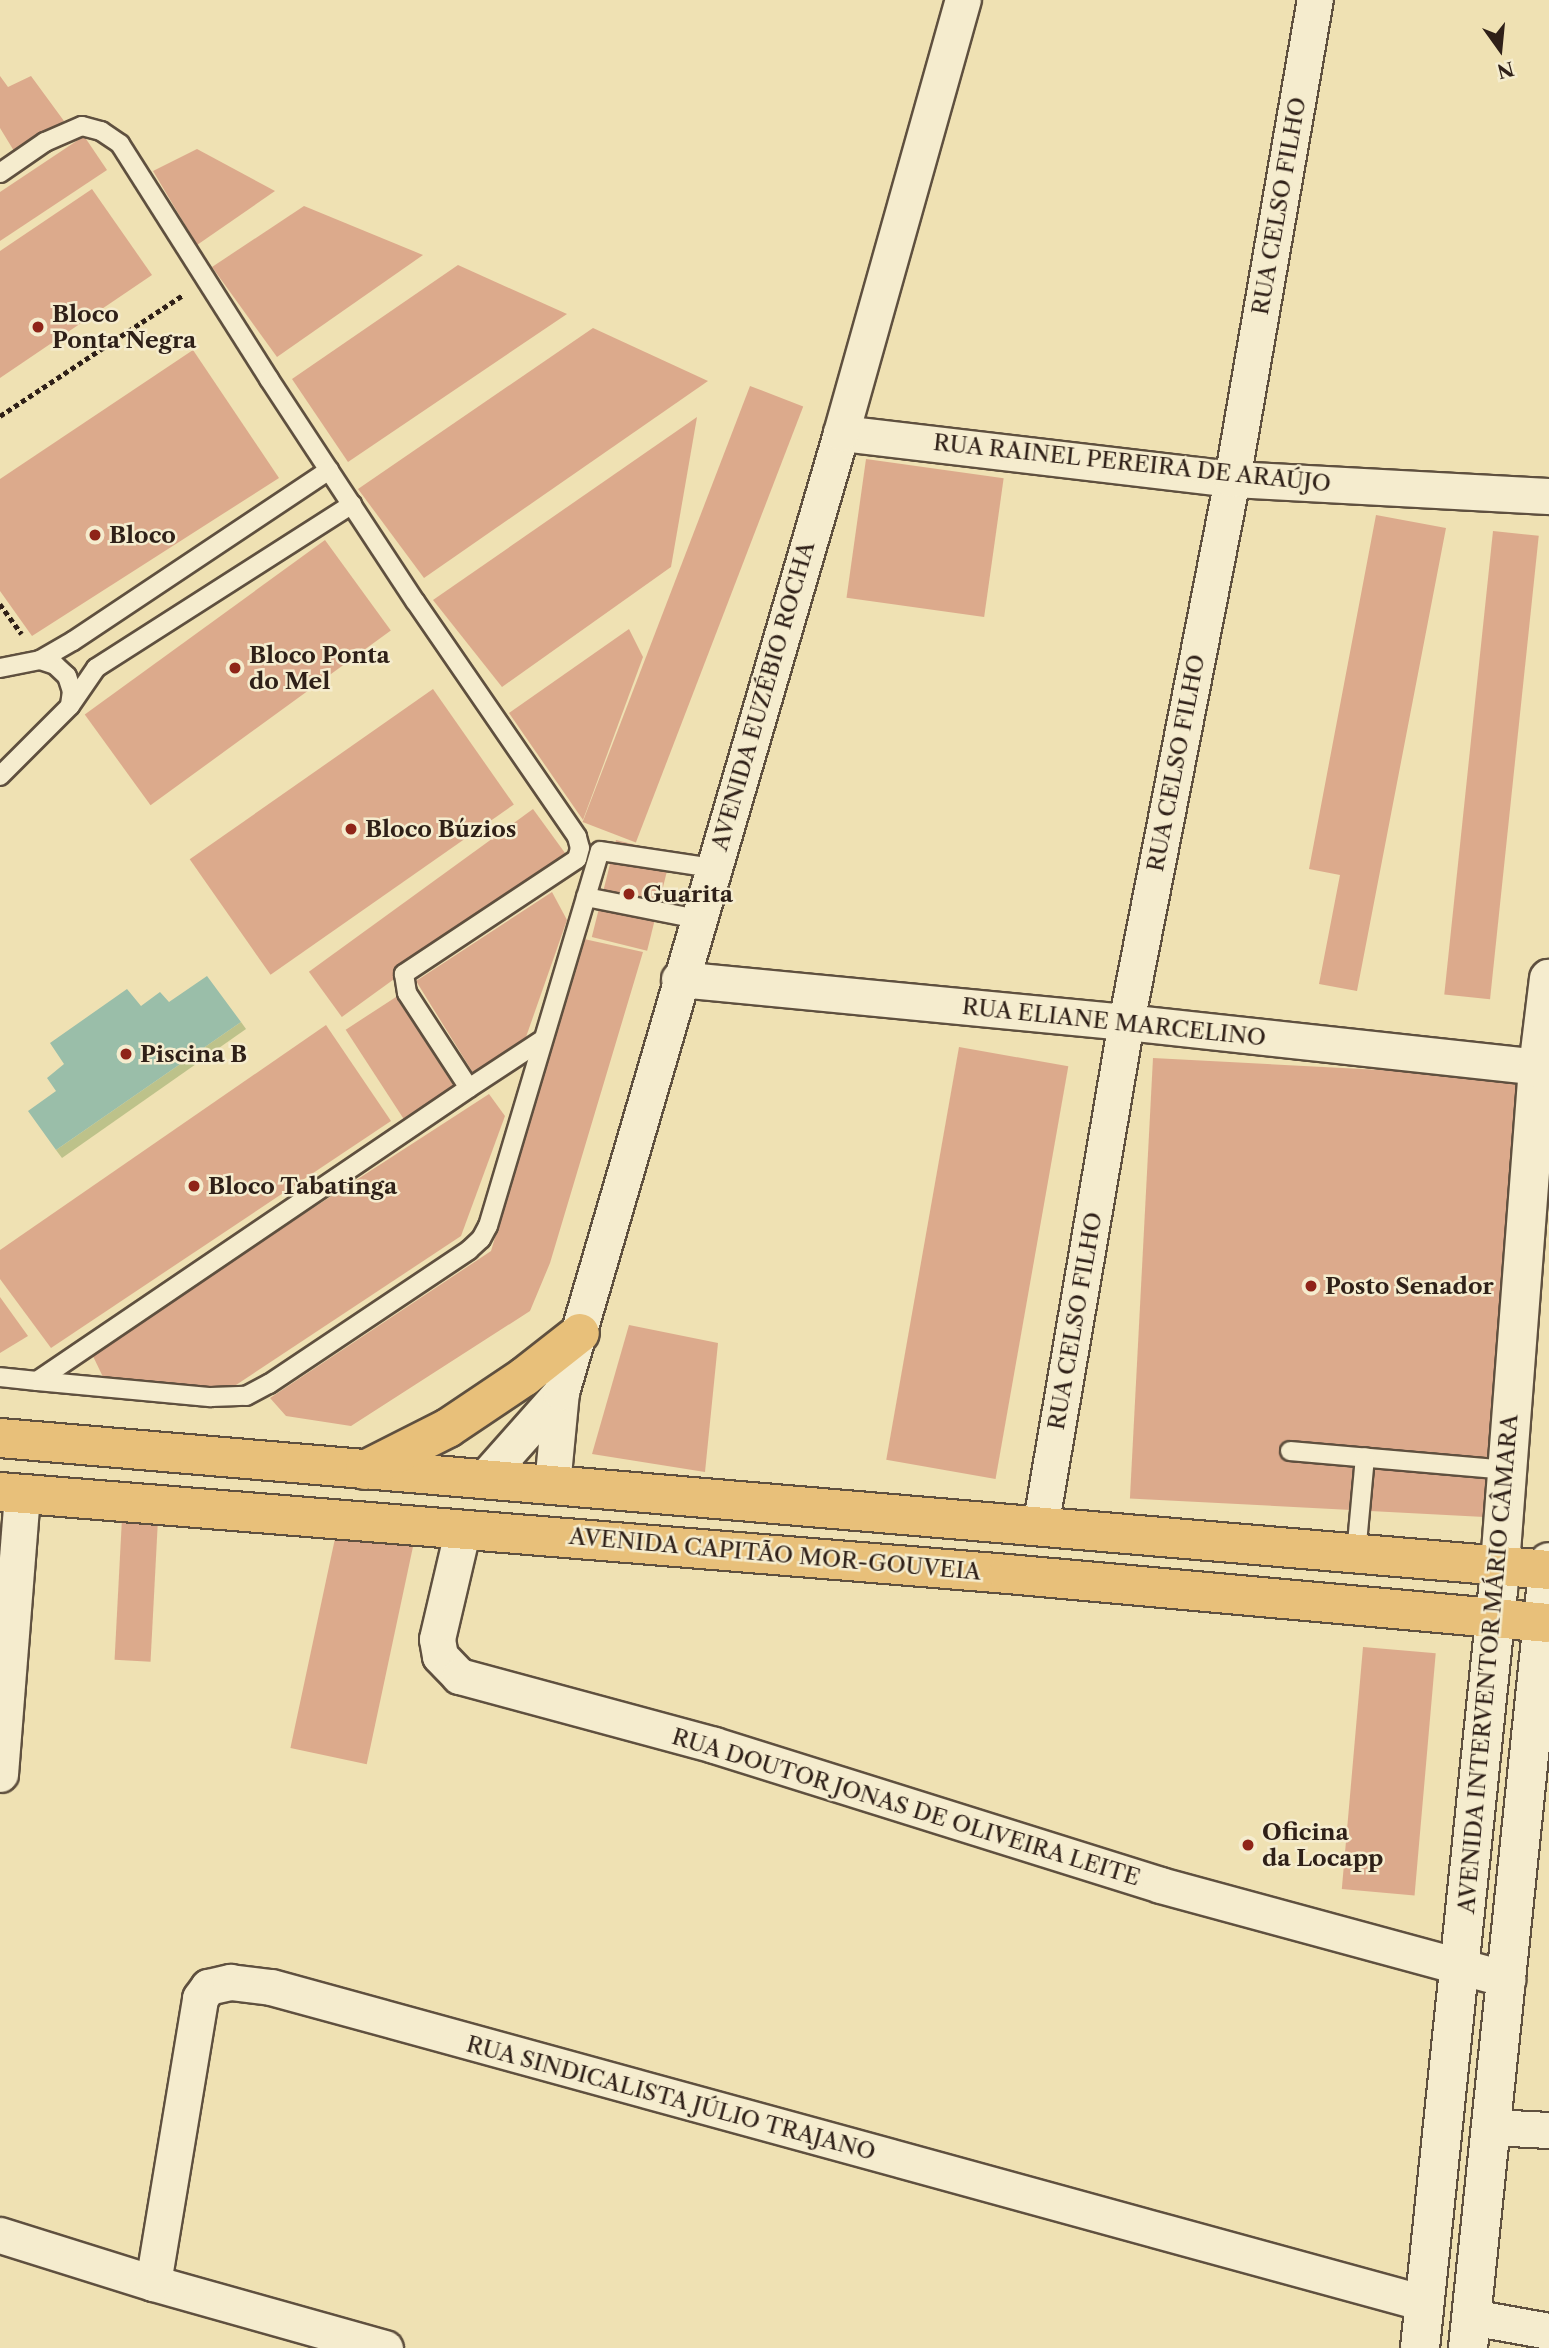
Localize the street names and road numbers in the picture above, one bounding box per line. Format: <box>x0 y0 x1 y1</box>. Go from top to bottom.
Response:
street label: RUA CELSO FILHO <box>1246 95 1312 317</box>
street label: RUA RAINEL PEREIRA DE ARAÚJO <box>930 428 1334 498</box>
street label: AVENIDA EUZÉBIO ROCHA <box>705 538 821 854</box>
street label: RUA CELSO FILHO <box>1141 652 1211 874</box>
street label: RUA ELIANE MARCELINO <box>960 992 1268 1052</box>
street label: RUA CELSO FILHO <box>1042 1210 1108 1432</box>
street label: AVENIDA INTERVENTOR MÁRIO CÂMARA <box>1452 1412 1524 1916</box>
street label: AVENIDA CAPITÃO MOR-GOUVEIA <box>567 1522 983 1586</box>
street label: RUA DOUTOR JONAS DE OLIVEIRA LEITE <box>667 1722 1145 1892</box>
street label: RUA SINDICALISTA JÚLIO TRAJANO <box>462 2030 880 2166</box>

